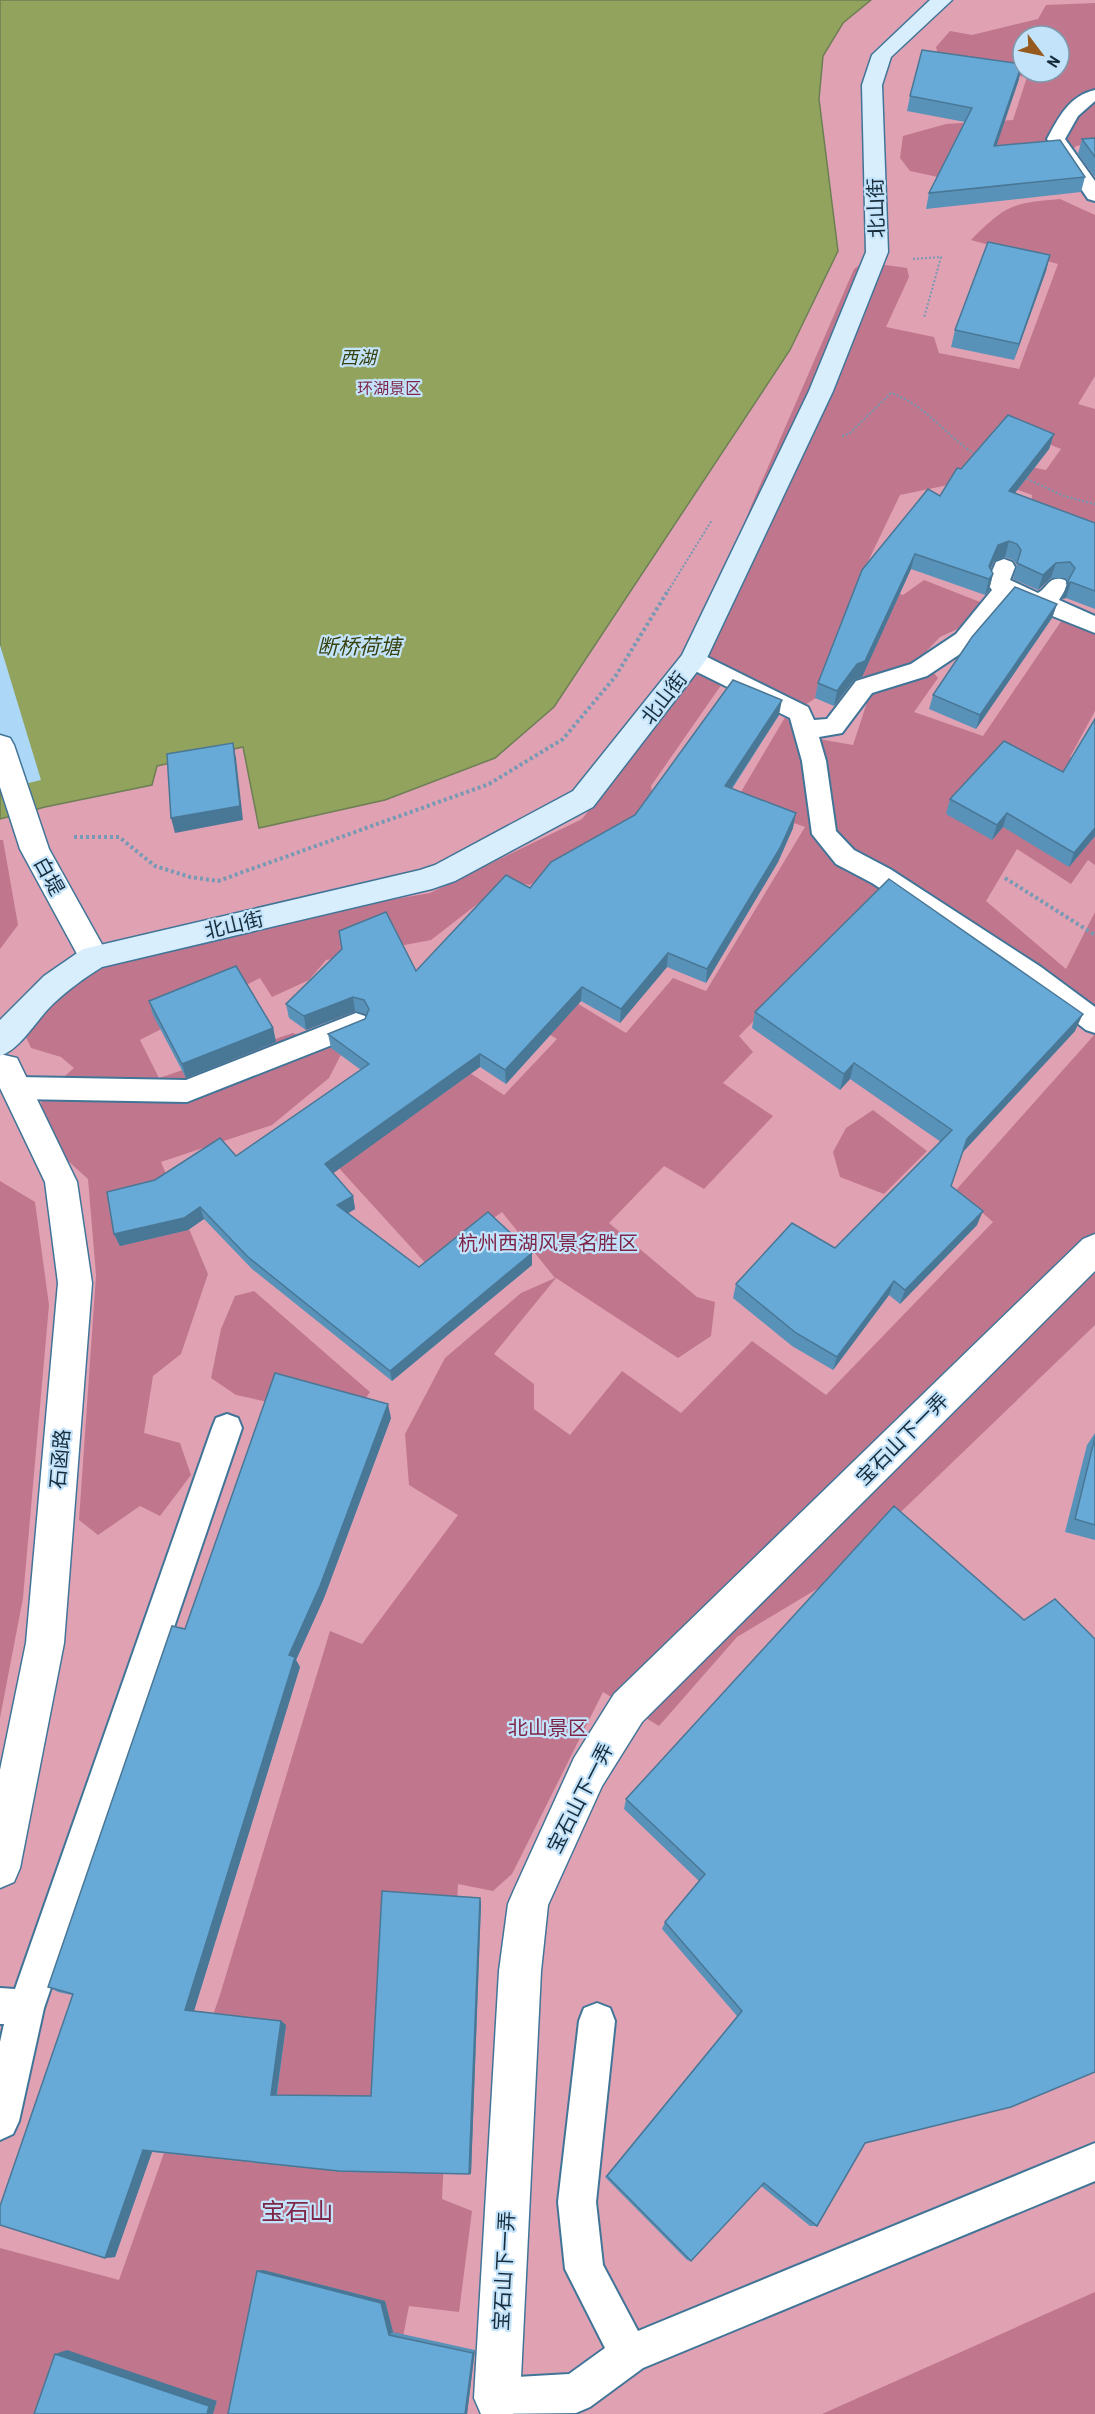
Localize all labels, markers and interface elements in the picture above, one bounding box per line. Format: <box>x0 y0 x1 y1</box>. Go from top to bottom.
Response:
north arrow <box>1011 24 1071 84</box>
text: N <box>1043 52 1064 71</box>
street label: 北山街 <box>863 178 889 238</box>
water label: 西湖 <box>340 347 379 368</box>
park label: 环湖景区 <box>357 379 421 398</box>
water label: 断桥荷塘 <box>317 635 404 659</box>
street label: 北山街 <box>636 667 692 729</box>
street label: 白堤 <box>29 853 69 899</box>
street label: 北山街 <box>202 907 266 943</box>
park label: 杭州西湖风景名胜区 <box>458 1231 638 1255</box>
street label: 宝石山下一弄 <box>851 1388 953 1490</box>
street label: 石函路 <box>45 1428 75 1490</box>
park label: 北山景区 <box>508 1716 588 1740</box>
street label: 宝石山下一弄 <box>542 1739 618 1857</box>
park label: 宝石山 <box>261 2198 333 2226</box>
street label: 宝石山下一弄 <box>489 2210 519 2332</box>

